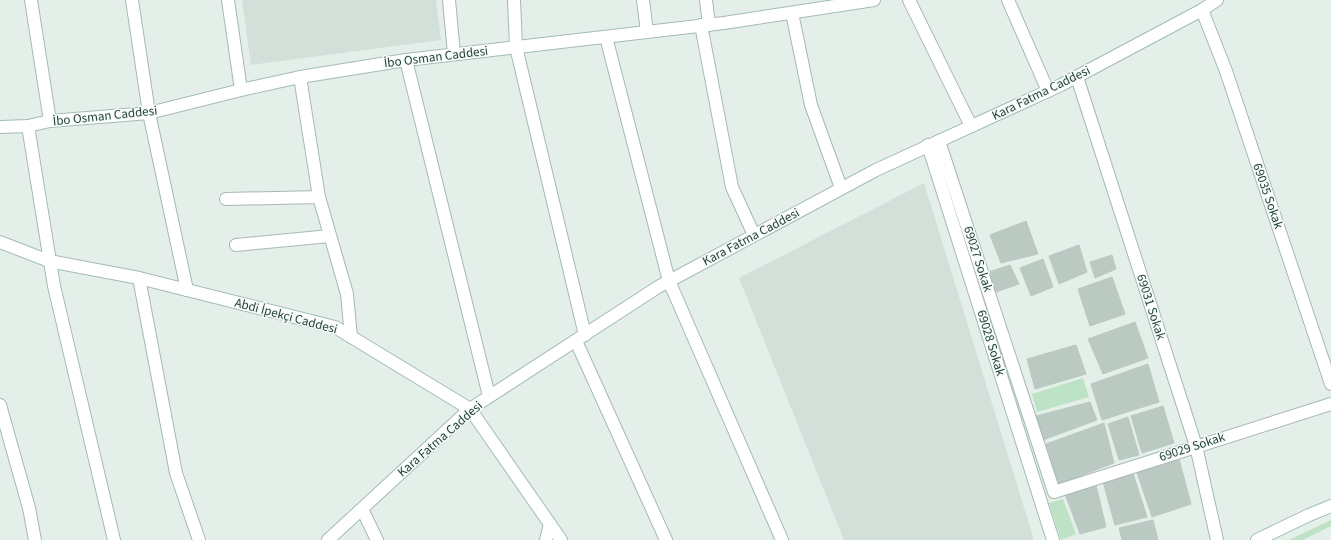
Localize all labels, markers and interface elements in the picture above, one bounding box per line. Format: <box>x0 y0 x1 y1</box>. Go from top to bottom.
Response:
street label: İbo Osman Caddesi <box>383 42 489 72</box>
street label: Kara Fatma Caddesi <box>989 61 1093 125</box>
street label: İbo Osman Caddesi <box>52 102 158 130</box>
street label: 69035 Sokak <box>1248 161 1288 232</box>
street label: Kara Fatma Caddesi <box>699 204 803 270</box>
street label: 69027 Sokak <box>959 224 997 295</box>
street label: 69031 Sokak <box>1132 272 1170 343</box>
street label: Abdi İpekçi Caddesi <box>233 294 339 338</box>
street label: 69028 Sokak <box>972 308 1010 379</box>
street label: Kara Fatma Caddesi <box>393 397 487 481</box>
street label: 69029 Sokak <box>1157 428 1228 466</box>

